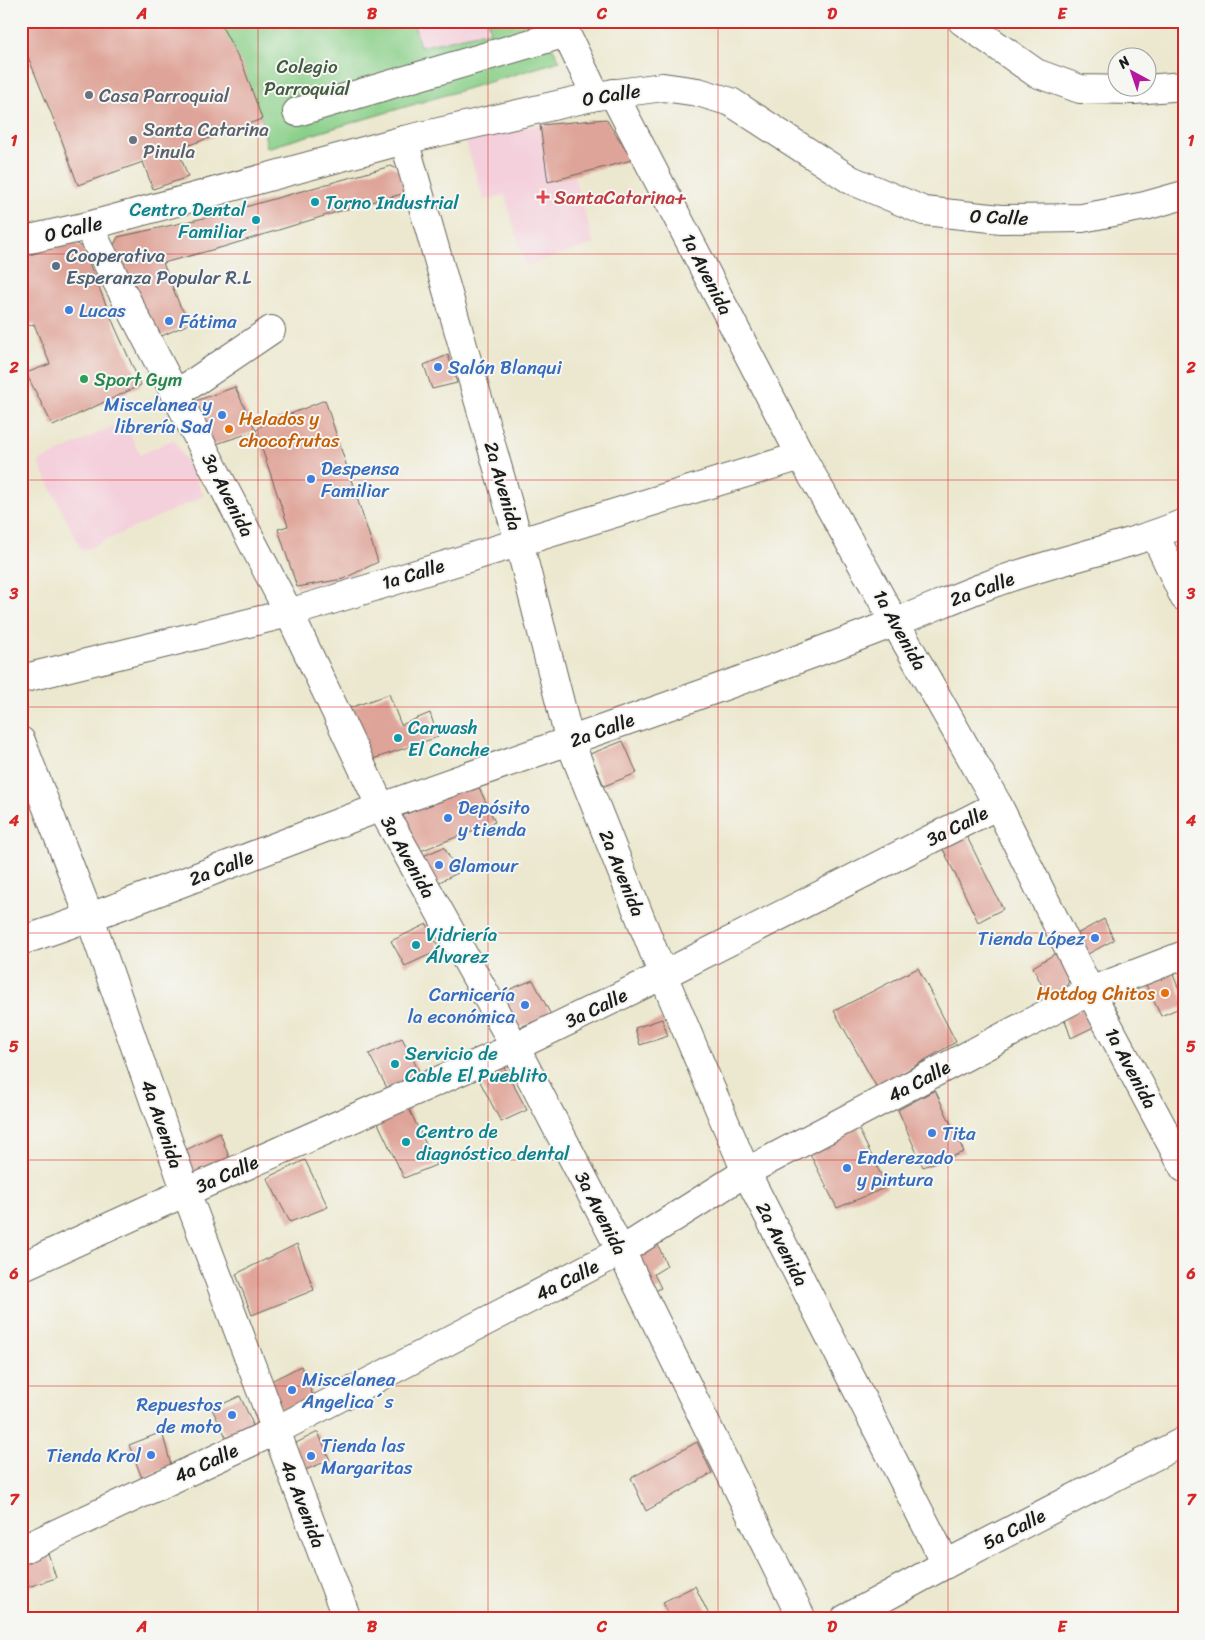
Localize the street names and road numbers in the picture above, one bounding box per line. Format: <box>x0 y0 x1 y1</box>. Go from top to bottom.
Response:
street label: 0 Calle <box>579 74 643 116</box>
street label: 0 Calle <box>969 199 1030 235</box>
street label: 0 Calle <box>41 206 106 252</box>
street label: 1a Avenida <box>672 227 742 321</box>
street label: 2a Avenida <box>475 437 532 535</box>
street label: 3a Avenida <box>193 447 264 543</box>
street label: 1a Calle <box>378 549 448 599</box>
street label: 2a Calle <box>945 562 1019 616</box>
street label: 1a Avenida <box>864 583 936 677</box>
street label: 2a Calle <box>565 703 639 757</box>
street label: 3a Calle <box>920 796 994 856</box>
street label: 3a Avenida <box>372 809 445 905</box>
street label: 2a Avenida <box>590 824 655 922</box>
street label: 2a Calle <box>184 841 258 895</box>
street label: 3a Calle <box>559 979 633 1037</box>
street label: 1a Avenida <box>1096 1021 1167 1115</box>
street label: 4a Calle <box>881 1051 957 1111</box>
street label: 4a Avenida <box>131 1075 193 1174</box>
street label: 3a Calle <box>190 1145 264 1203</box>
street label: 3a Avenida <box>566 1165 637 1261</box>
street label: 2a Avenida <box>747 1196 818 1293</box>
street label: 4a Calle <box>529 1250 605 1310</box>
street label: 4a Calle <box>168 1434 244 1492</box>
street label: 4a Avenida <box>271 1455 335 1553</box>
street label: 5a Calle <box>976 1499 1052 1559</box>

